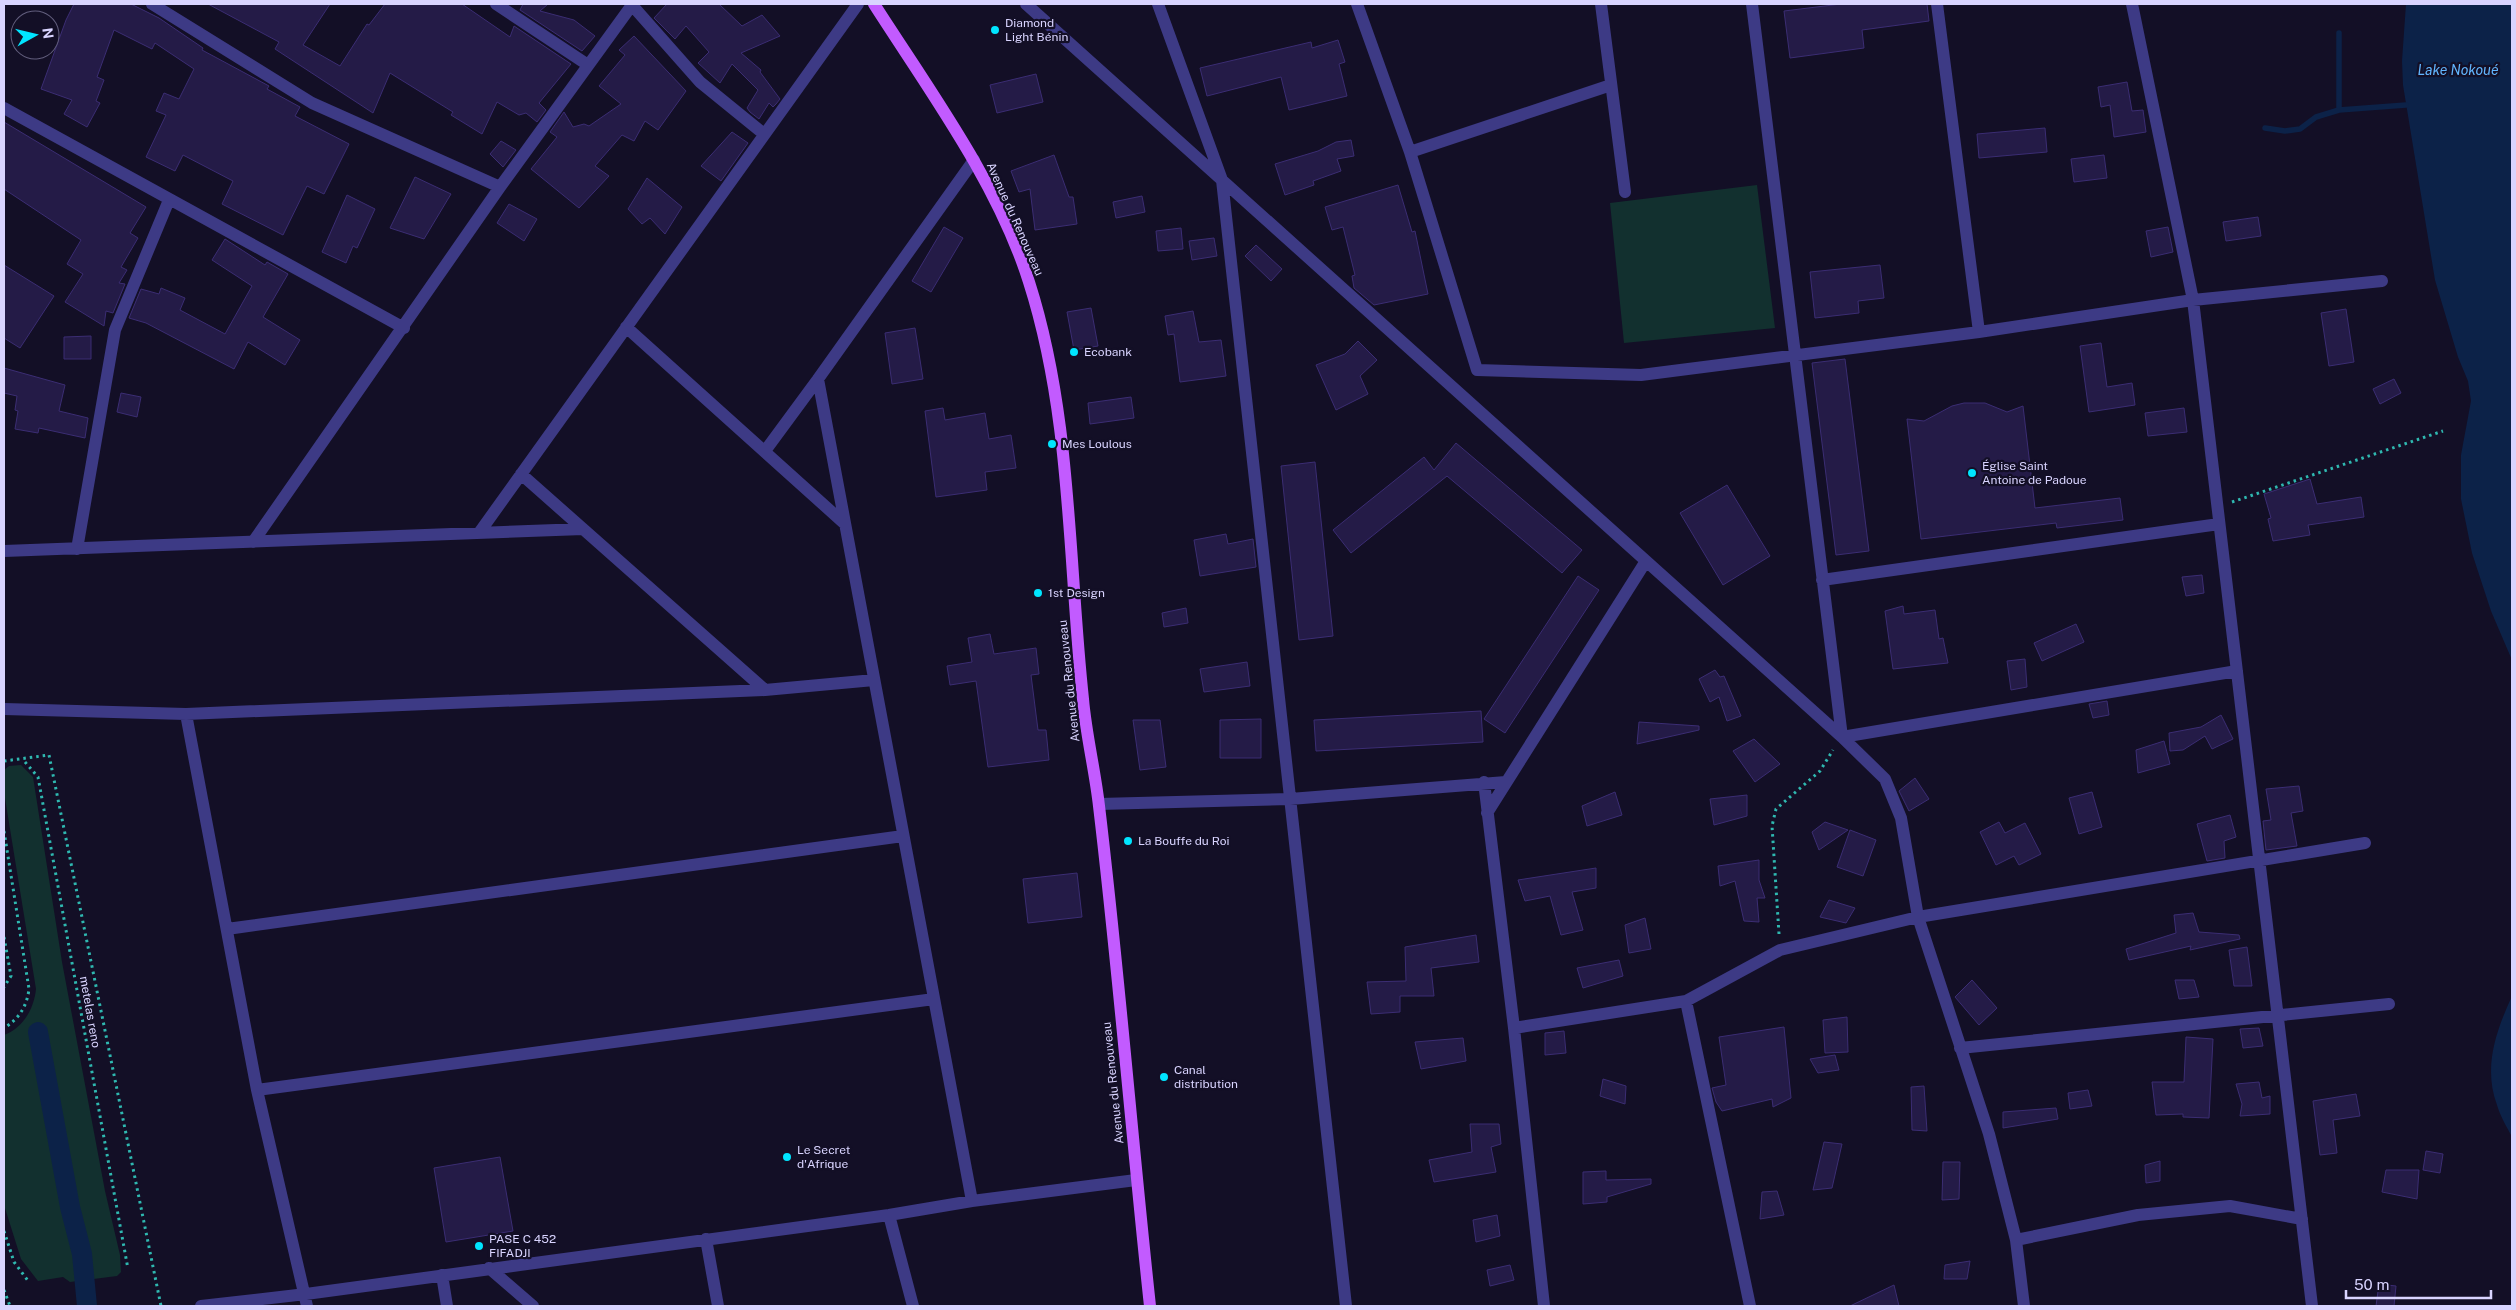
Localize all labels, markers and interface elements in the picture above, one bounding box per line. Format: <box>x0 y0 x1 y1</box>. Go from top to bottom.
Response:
north arrow <box>10 10 60 60</box>
place label: Diamond Light Bénin <box>1005 16 1068 44</box>
marker: Diamond Light Bénin <box>989 24 1001 36</box>
text: N <box>39 27 57 40</box>
water label: Lake Nokoué <box>2417 62 2499 78</box>
street label: Avenue du Renouveau <box>984 160 1046 278</box>
place label: Ecobank <box>1084 345 1132 359</box>
marker: Ecobank <box>1068 346 1080 358</box>
place label: Mes Loulous <box>1062 437 1132 451</box>
marker: Mes Loulous <box>1046 438 1058 450</box>
place label: Église Saint Antoine de Padoue <box>1982 459 2087 487</box>
marker: Église Saint Antoine de Padoue <box>1966 467 1978 479</box>
place label: 1st Design <box>1048 586 1105 600</box>
marker: 1st Design <box>1032 587 1044 599</box>
street label: Avenue du Renouveau <box>1056 619 1082 743</box>
place label: La Bouffe du Roi <box>1138 834 1229 848</box>
marker: La Bouffe du Roi <box>1122 835 1134 847</box>
street label: metelas reno <box>77 975 103 1049</box>
street label: Avenue du Renouveau <box>1100 1021 1126 1145</box>
place label: Canal distribution <box>1174 1063 1238 1091</box>
marker: Canal distribution <box>1158 1071 1170 1083</box>
place label: Le Secret d'Afrique <box>797 1143 851 1171</box>
marker: Le Secret d'Afrique <box>781 1151 793 1163</box>
place label: PASE C 452 FIFADJI <box>489 1232 556 1260</box>
marker: PASE C 452 FIFADJI <box>473 1240 485 1252</box>
scale bar <box>2346 1268 2491 1300</box>
text: 50 m <box>2354 1276 2389 1293</box>

